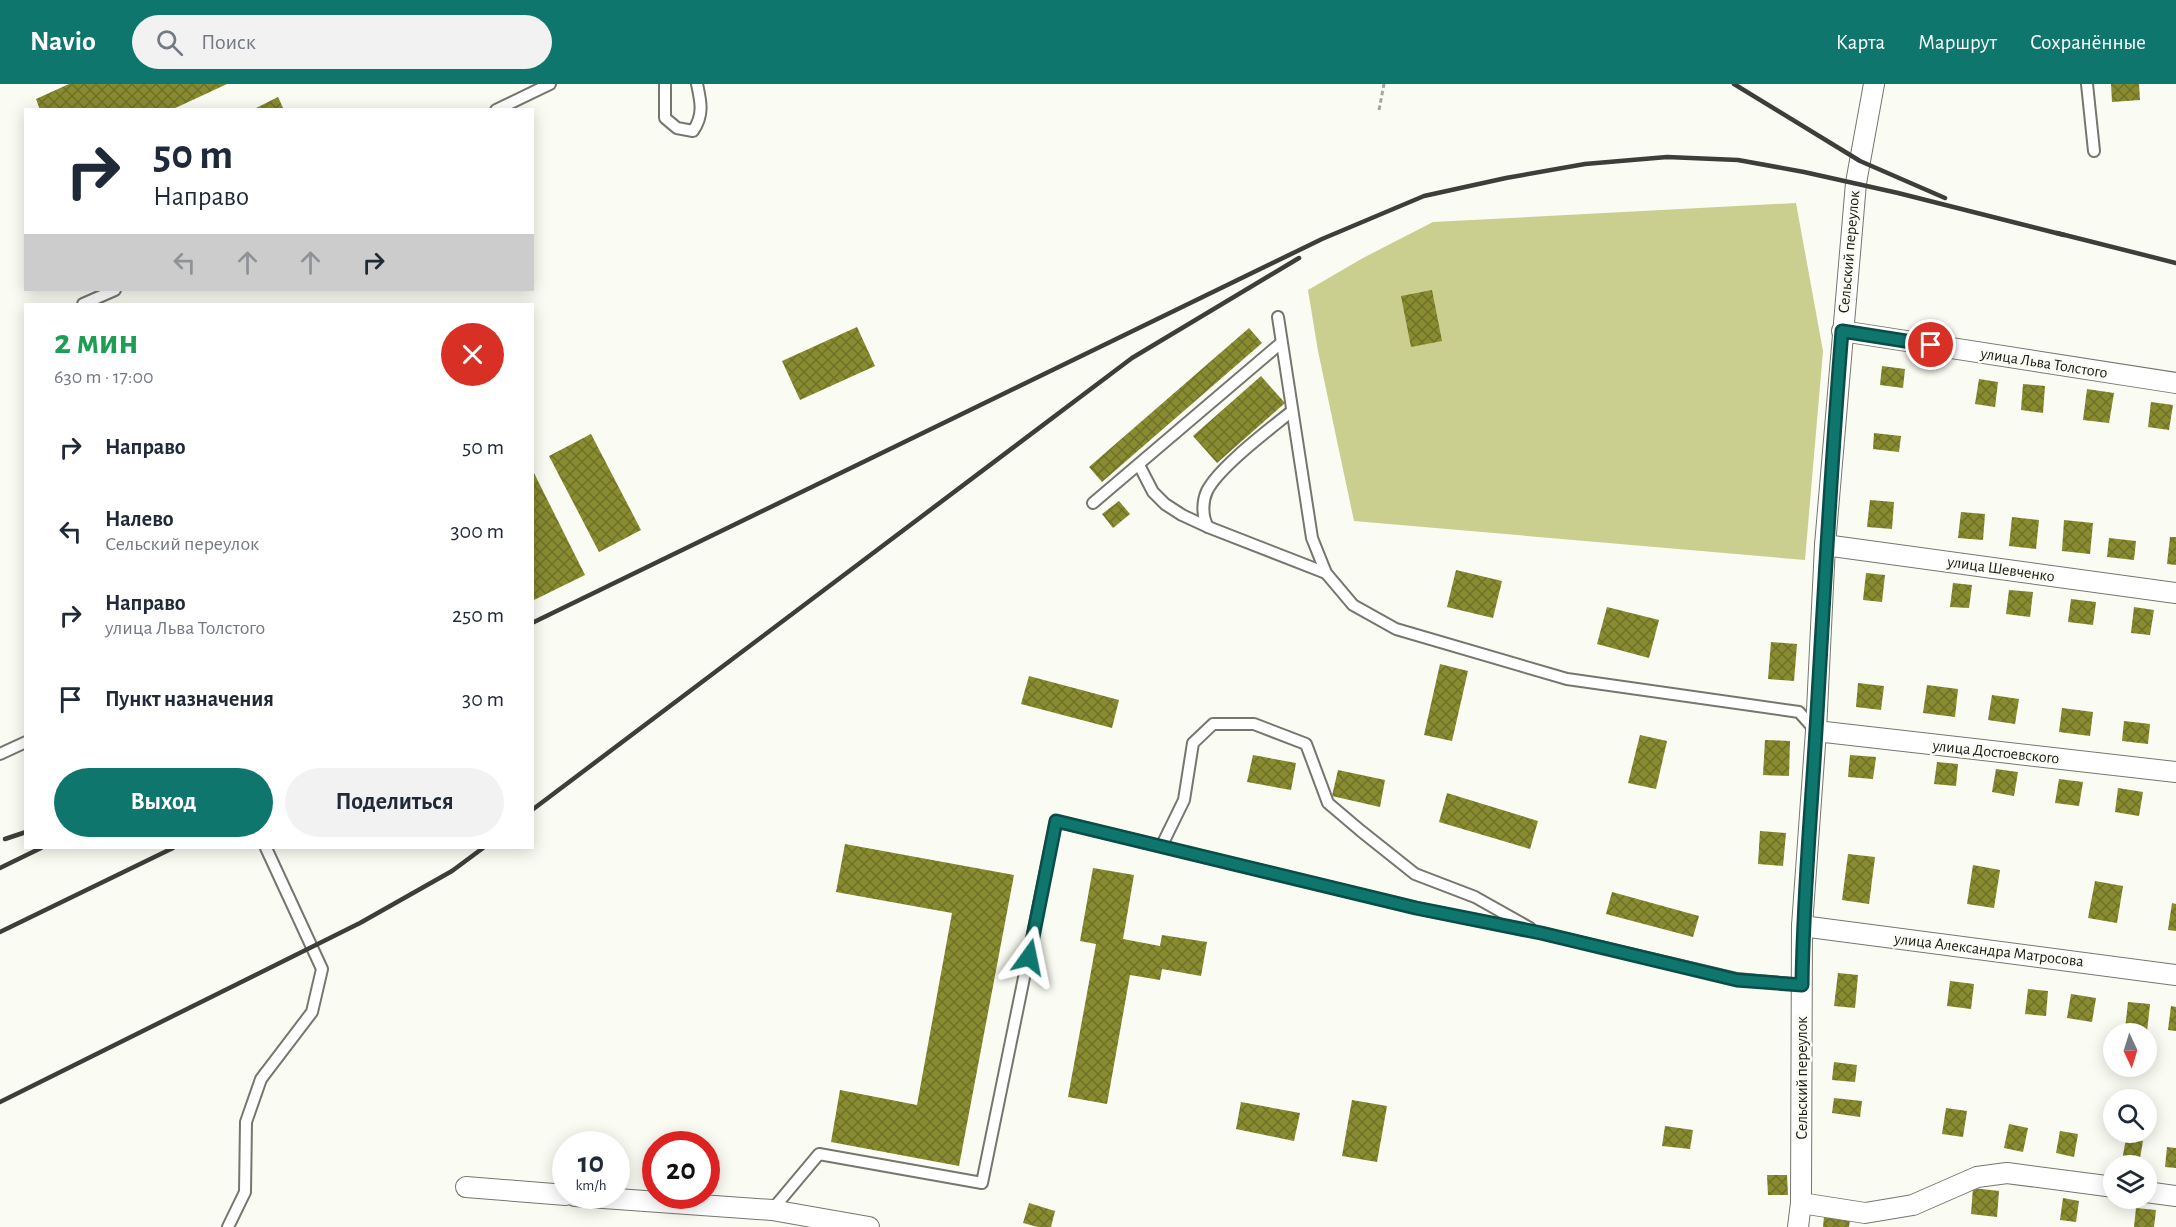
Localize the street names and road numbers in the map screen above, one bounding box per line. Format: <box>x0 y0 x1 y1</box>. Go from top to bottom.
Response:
street label: Сельский переулок <box>1836 189 1863 314</box>
street label: улица Льва Толстого <box>1978 345 2109 382</box>
street label: улица Шевченко <box>1945 553 2056 585</box>
street label: улица Достоевского <box>1931 737 2060 768</box>
street label: улица Александра Матросова <box>1892 930 2085 971</box>
street label: Сельский переулок <box>1794 1016 1811 1140</box>

